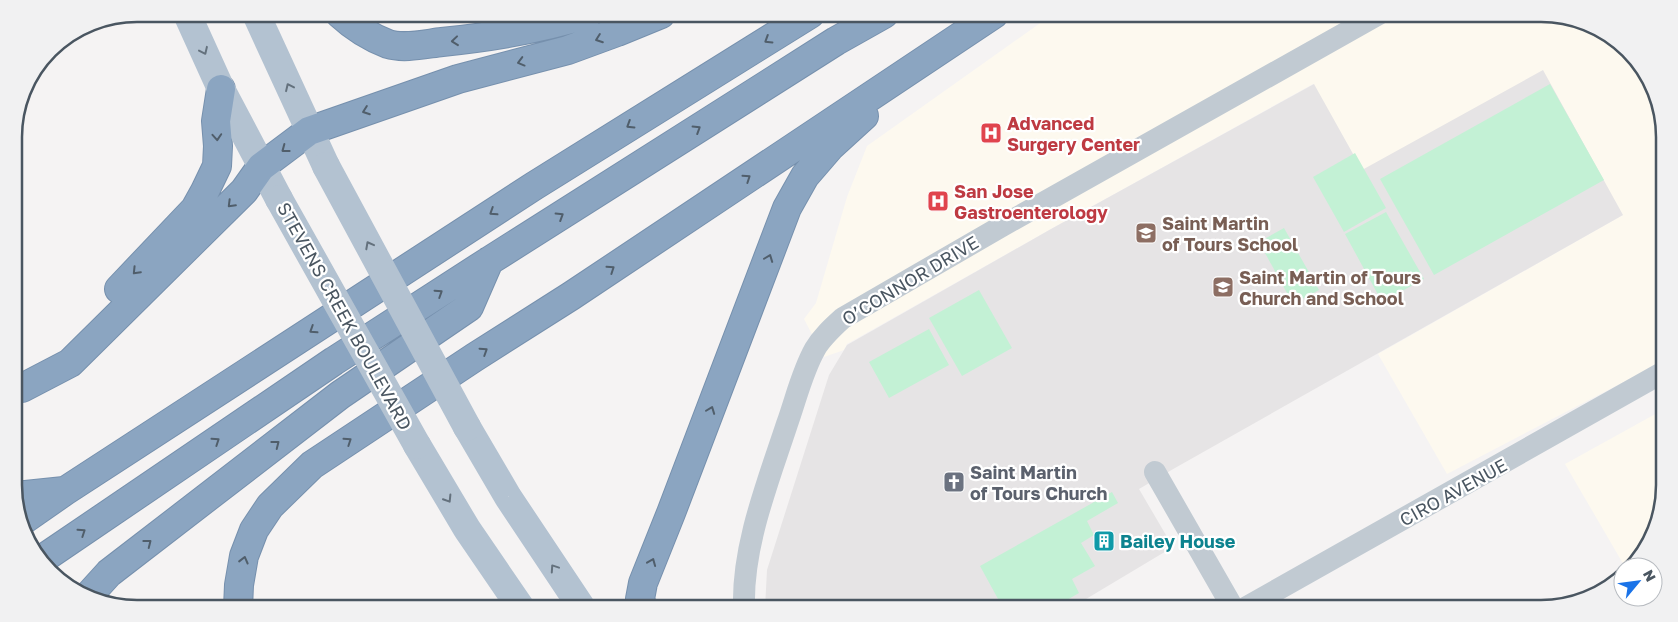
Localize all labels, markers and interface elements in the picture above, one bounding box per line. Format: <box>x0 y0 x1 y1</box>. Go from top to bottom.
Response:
one-way arrow <box>595 33 604 43</box>
one-way arrow <box>765 33 774 43</box>
one-way arrow <box>451 35 459 46</box>
one-way arrow <box>197 46 208 55</box>
one-way arrow <box>517 57 525 67</box>
one-way arrow <box>284 83 295 92</box>
one-way arrow <box>362 105 371 115</box>
place label: Advanced Surgery Center <box>1007 112 1140 155</box>
one-way arrow <box>627 119 636 129</box>
hospital icon: Advanced Surgery Center <box>979 121 1003 145</box>
one-way arrow <box>692 126 701 135</box>
one-way arrow <box>211 133 222 141</box>
one-way arrow <box>281 143 291 152</box>
one-way arrow <box>741 175 750 184</box>
place label: San Jose Gastroenterology <box>954 180 1108 223</box>
hospital icon: San Jose Gastroenterology <box>926 189 950 213</box>
street label: STEVENS CREEK BOULEVARD <box>273 198 417 434</box>
one-way arrow <box>227 199 236 208</box>
one-way arrow <box>489 206 498 216</box>
place label: Saint Martin of Tours School <box>1162 212 1298 255</box>
one-way arrow <box>554 213 564 222</box>
school or university icon: Saint Martin of Tours School <box>1134 221 1158 245</box>
street label: O’CONNOR DRIVE <box>838 231 982 329</box>
one-way arrow <box>365 242 375 251</box>
one-way arrow <box>763 255 773 263</box>
one-way arrow <box>133 265 142 274</box>
one-way arrow <box>606 265 615 275</box>
place label: Saint Martin of Tours Church and School <box>1239 266 1421 309</box>
school or university icon: Saint Martin of Tours Church and School <box>1211 275 1235 299</box>
one-way arrow <box>433 290 443 299</box>
one-way arrow <box>309 324 319 333</box>
one-way arrow <box>478 348 487 358</box>
one-way arrow <box>704 406 715 415</box>
one-way arrow <box>210 438 220 447</box>
one-way arrow <box>343 438 352 448</box>
one-way arrow <box>271 440 280 449</box>
street label: CIRO AVENUE <box>1396 453 1510 531</box>
place label: Saint Martin of Tours Church <box>970 461 1108 504</box>
church icon: Saint Martin of Tours Church <box>942 470 966 494</box>
one-way arrow <box>442 493 451 502</box>
one-way arrow <box>76 529 85 538</box>
building icon: Bailey House <box>1092 529 1116 553</box>
place label: Bailey House <box>1120 530 1236 552</box>
one-way arrow <box>142 540 152 549</box>
one-way arrow <box>238 556 249 565</box>
north arrow <box>1613 557 1663 607</box>
one-way arrow <box>646 558 656 566</box>
one-way arrow <box>551 564 560 574</box>
text: N <box>1640 567 1660 584</box>

